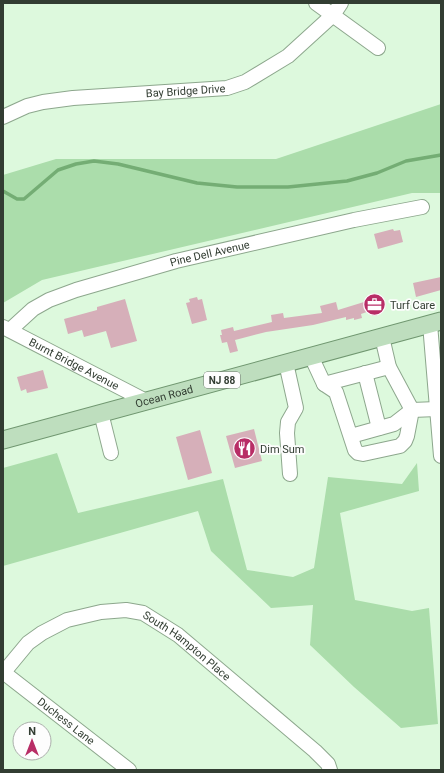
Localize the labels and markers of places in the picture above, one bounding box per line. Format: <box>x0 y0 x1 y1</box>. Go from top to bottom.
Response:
office icon: Turf Care <box>362 292 388 318</box>
place label: Turf Care <box>390 299 435 312</box>
restaurant icon: Dim Sum <box>231 436 257 462</box>
place label: Dim Sum <box>260 443 305 456</box>

